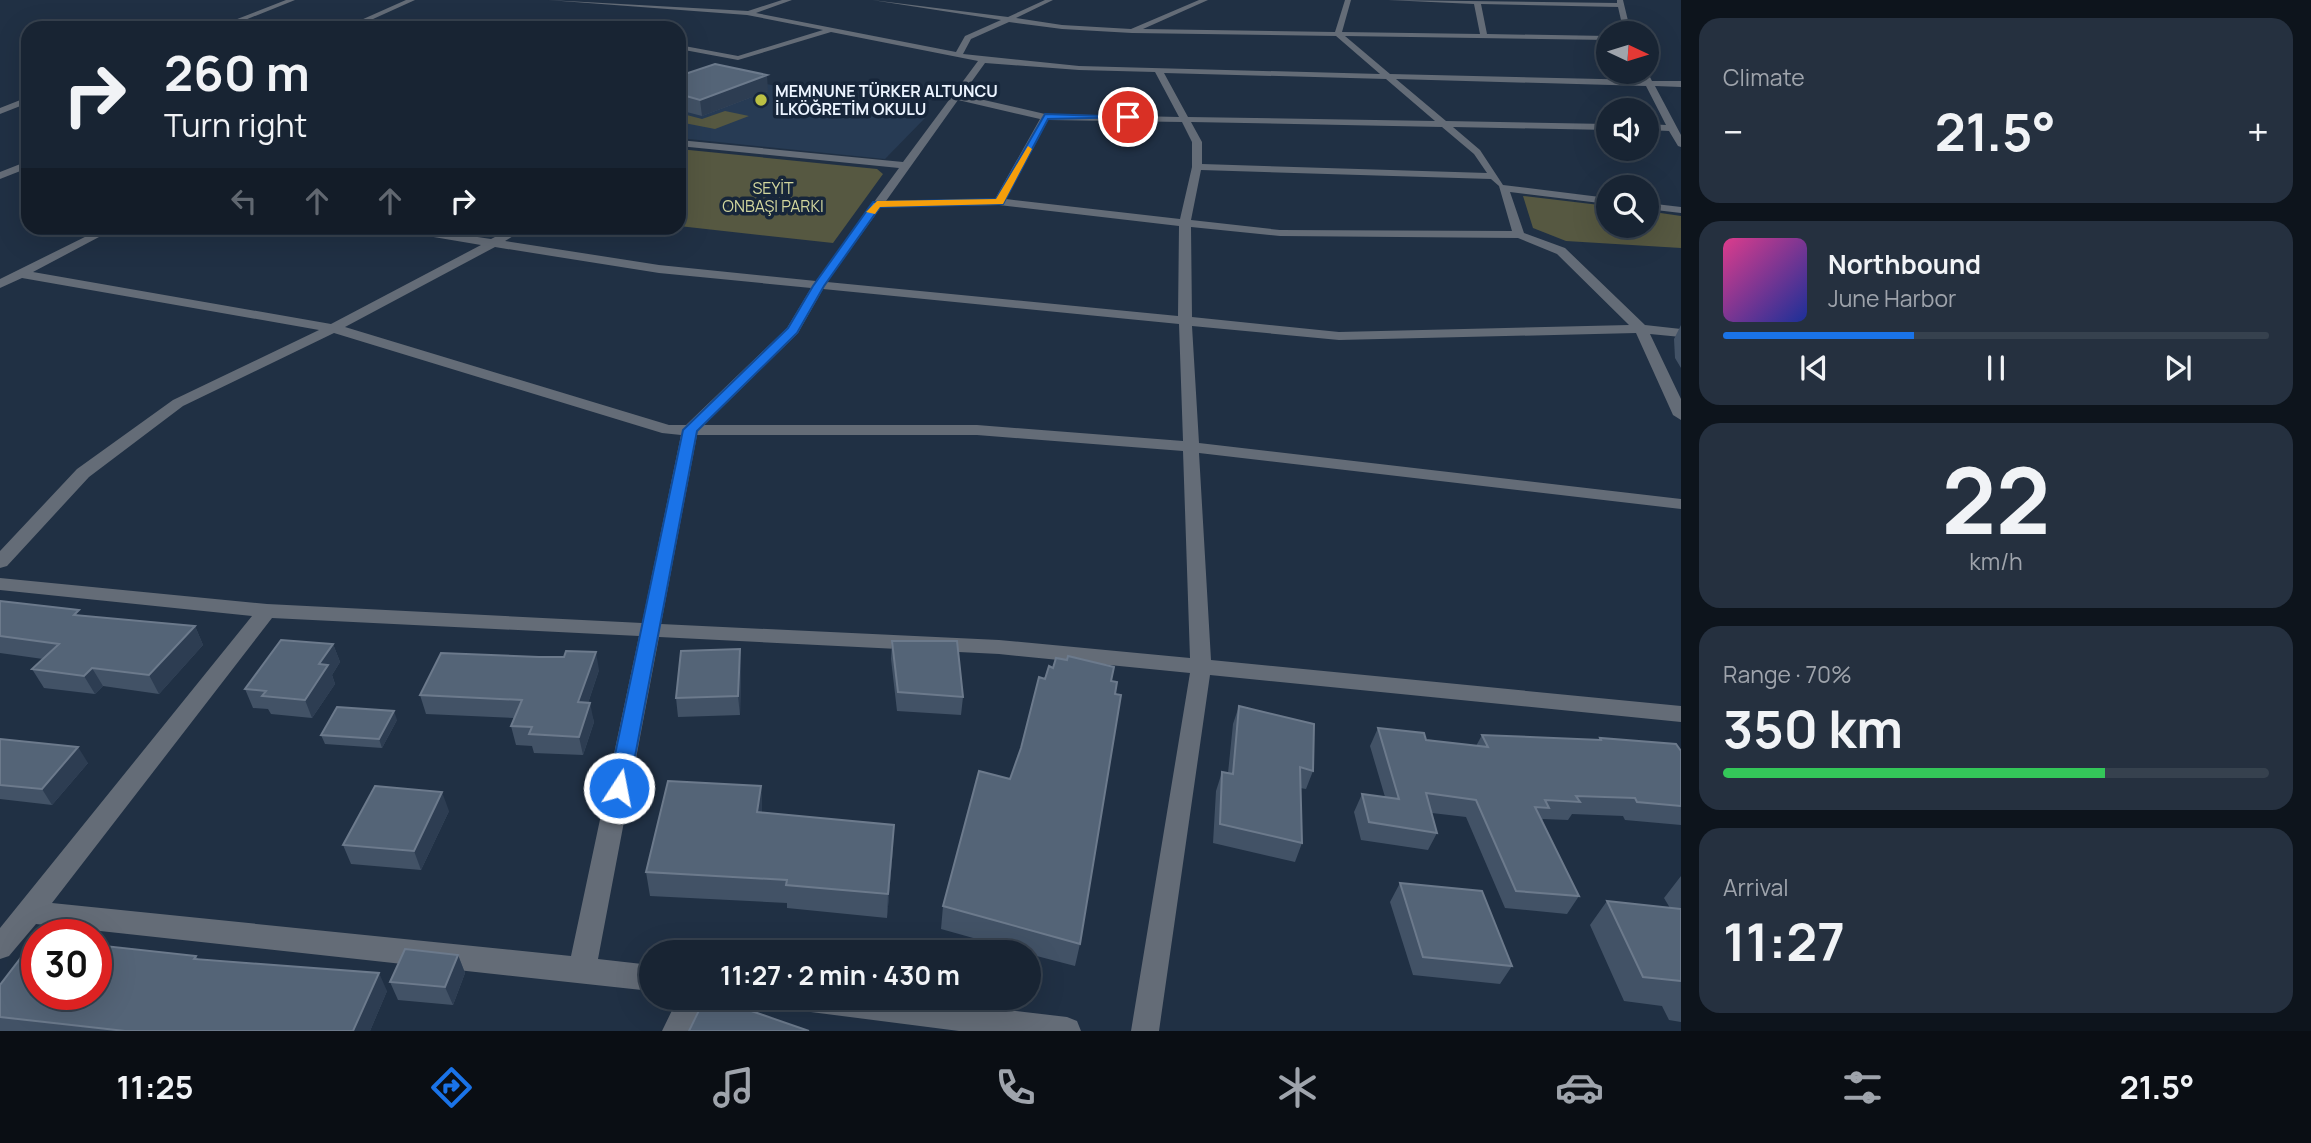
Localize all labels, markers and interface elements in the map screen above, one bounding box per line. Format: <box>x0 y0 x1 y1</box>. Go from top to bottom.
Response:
north arrow <box>1596 21 1659 84</box>
map controls <box>1596 21 1659 238</box>
text: 260 m <box>164 39 310 106</box>
icon: right <box>49 49 140 140</box>
text: Climate <box>1723 61 1805 93</box>
place label: MEMNUNE TÜRKER ALTUNCU İLKÖĞRETİM OKULU <box>775 80 998 120</box>
pin <box>1098 87 1158 147</box>
marker: MEMNUNE TÜRKER ALTUNCU İLKÖĞRETİM OKULU <box>753 92 769 108</box>
text: 21.5° <box>1935 96 2056 167</box>
icon: arrive <box>1109 98 1147 136</box>
button: sound <box>1596 98 1659 161</box>
text: Turn right <box>164 103 307 147</box>
text: − <box>1723 105 1744 157</box>
text: + <box>2247 105 2269 157</box>
button: search <box>1596 175 1659 238</box>
park label: SEYİT ONBAŞI PARKI <box>722 177 824 217</box>
icon: left <box>225 182 263 220</box>
icon: ahead <box>298 182 336 220</box>
icon: ahead <box>371 182 409 220</box>
icon: right <box>444 182 482 220</box>
text: Northbound <box>1828 246 1981 282</box>
text: June Harbor <box>1828 282 1956 314</box>
icon: previous <box>1795 349 1833 387</box>
icon: pause <box>1977 349 2015 387</box>
icon: next <box>2159 349 2197 387</box>
text: 22 <box>1942 437 2050 561</box>
text: km/h <box>1969 545 2023 577</box>
text: Range · 70% <box>1723 658 1852 690</box>
text: 350 km <box>1723 693 1903 764</box>
position arrow <box>582 751 656 825</box>
text: Arrival <box>1723 871 1789 903</box>
text: 11:27 <box>1723 906 1845 977</box>
speed limit sign: 30 <box>21 919 112 1010</box>
text: 11:27 · 2 min · 430 m <box>720 957 960 993</box>
icon: directions <box>427 1063 476 1112</box>
icon: music <box>709 1063 758 1112</box>
icon: phone <box>991 1063 1040 1112</box>
icon: climate <box>1273 1063 1322 1112</box>
icon: car <box>1555 1063 1604 1112</box>
icon: filters <box>1838 1063 1887 1112</box>
text: 11:25 <box>117 1065 193 1109</box>
text: 21.5° <box>2120 1065 2194 1109</box>

